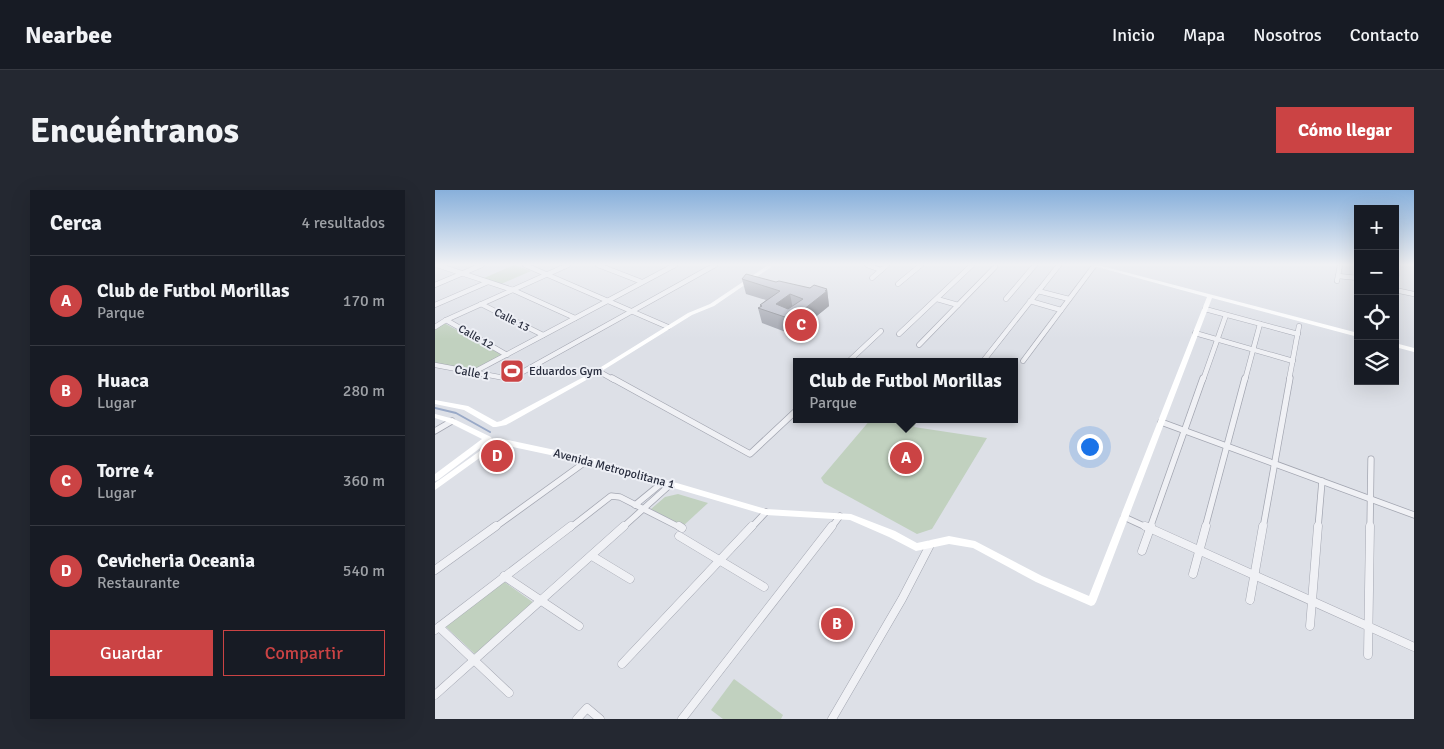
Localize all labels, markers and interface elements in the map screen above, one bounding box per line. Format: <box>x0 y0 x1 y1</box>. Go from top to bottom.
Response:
text: Nearbee <box>25 20 112 50</box>
text: Inicio <box>1112 24 1155 46</box>
text: Mapa <box>1183 24 1225 46</box>
text: Nosotros <box>1253 24 1322 46</box>
text: Contacto <box>1350 24 1419 46</box>
button: Cómo llegar <box>1276 107 1414 153</box>
text: Encuéntranos <box>30 109 239 152</box>
map controls <box>1354 205 1399 385</box>
button: + <box>1354 205 1399 250</box>
text: Cerca <box>50 210 102 236</box>
text: 4 resultados <box>302 213 385 233</box>
button: − <box>1354 250 1399 295</box>
text: Club de Futbol Morillas <box>97 279 289 303</box>
text: A <box>61 291 71 311</box>
text: 170 m <box>343 291 385 311</box>
button: locate <box>1354 295 1399 340</box>
text: Parque <box>97 303 145 323</box>
street label: Calle 13 <box>492 306 532 334</box>
pin: C <box>785 306 817 344</box>
street label: Calle 12 <box>456 322 496 352</box>
button: layers <box>1354 340 1399 385</box>
sports icon: Eduardos Gym <box>499 358 525 384</box>
popup <box>793 358 1018 423</box>
street label: Calle 1 <box>453 362 491 384</box>
place label: Eduardos Gym <box>529 364 602 379</box>
text: Huaca <box>97 369 149 393</box>
text: Club de Futbol Morillas <box>809 369 1002 393</box>
text: B <box>61 381 71 401</box>
text: 280 m <box>343 381 385 401</box>
text: Lugar <box>97 393 136 413</box>
text: Parque <box>809 393 857 413</box>
your location <box>1077 434 1103 460</box>
pin: D <box>481 437 513 475</box>
pin: A <box>890 439 922 477</box>
street label: Avenida Metropolitana 1 <box>552 446 676 492</box>
text: Torre 4 <box>97 459 154 483</box>
text: C <box>61 471 71 491</box>
text: 360 m <box>343 471 385 491</box>
text: Lugar <box>97 483 136 503</box>
text: Cevicheria Oceania <box>97 549 255 573</box>
text: D <box>61 561 71 581</box>
text: 540 m <box>343 561 385 581</box>
text: Restaurante <box>97 573 180 593</box>
pin: B <box>821 605 853 643</box>
button: Guardar <box>50 630 213 676</box>
button: Compartir <box>223 630 385 676</box>

